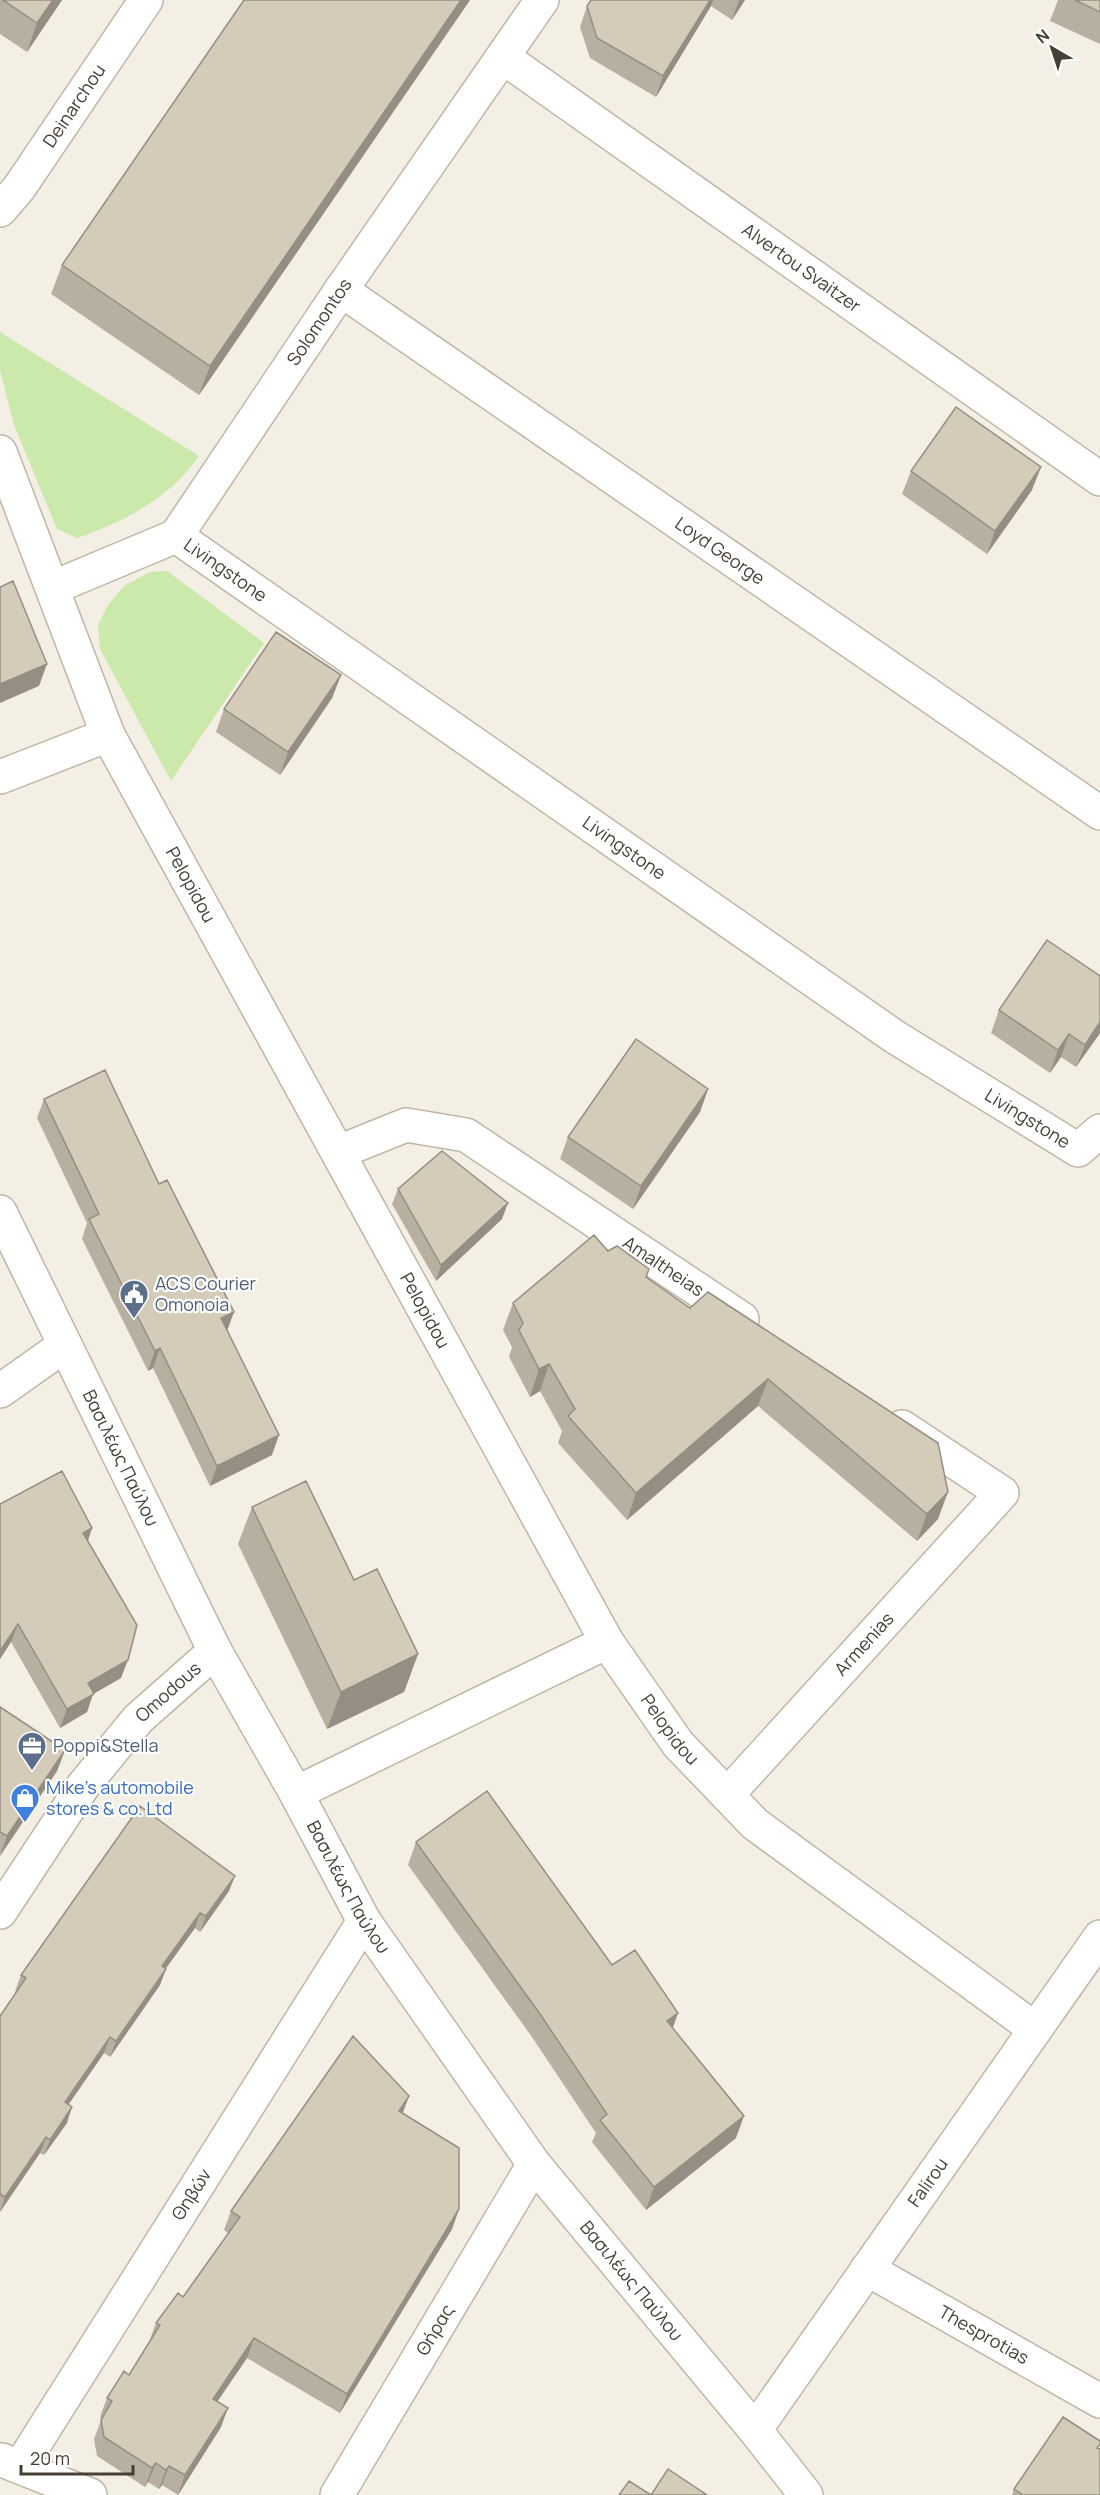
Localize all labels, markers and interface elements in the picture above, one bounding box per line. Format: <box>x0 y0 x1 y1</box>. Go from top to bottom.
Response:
north arrow <box>1022 18 1082 78</box>
text: N <box>1031 24 1054 49</box>
street label: Deinarchou <box>37 59 110 152</box>
street label: Alvertou Svaitzer <box>738 217 866 318</box>
street label: Solomontos <box>281 273 357 370</box>
street label: Loyd George <box>671 511 770 590</box>
street label: Livingstone <box>179 532 272 607</box>
street label: Livingstone <box>578 810 671 885</box>
street label: Pelopidou <box>161 842 222 927</box>
street label: Livingstone <box>981 1082 1075 1153</box>
street label: Amaltheias <box>618 1230 709 1301</box>
street label: Pelopidou <box>395 1268 456 1352</box>
place label: ACS Courier Omonoia <box>155 1271 257 1316</box>
public building icon: ACS Courier Omonoia <box>118 1278 150 1320</box>
street label: Βασιλέως Παύλου <box>78 1385 165 1530</box>
street label: Armenias <box>829 1607 899 1680</box>
street label: Omodous <box>130 1656 206 1727</box>
street label: Pelopidou <box>636 1689 705 1770</box>
office icon: Poppi&Stella <box>16 1730 48 1772</box>
place label: Poppi&Stella <box>53 1733 159 1757</box>
place label: Mike's automobile stores & co. Ltd <box>46 1775 194 1820</box>
shop icon: Mike's automobile stores & co. Ltd <box>9 1782 41 1824</box>
street label: Βασιλέως Παύλου <box>302 1816 396 1958</box>
street label: Falirou <box>902 2153 953 2211</box>
street label: Θηβών <box>166 2164 216 2224</box>
street label: Βασιλέως Παύλου <box>575 2215 689 2345</box>
street label: Thesprotias <box>935 2299 1033 2369</box>
street label: Θήρας <box>410 2300 459 2359</box>
scale bar <box>21 2438 134 2476</box>
text: 20 m <box>30 2446 70 2470</box>

